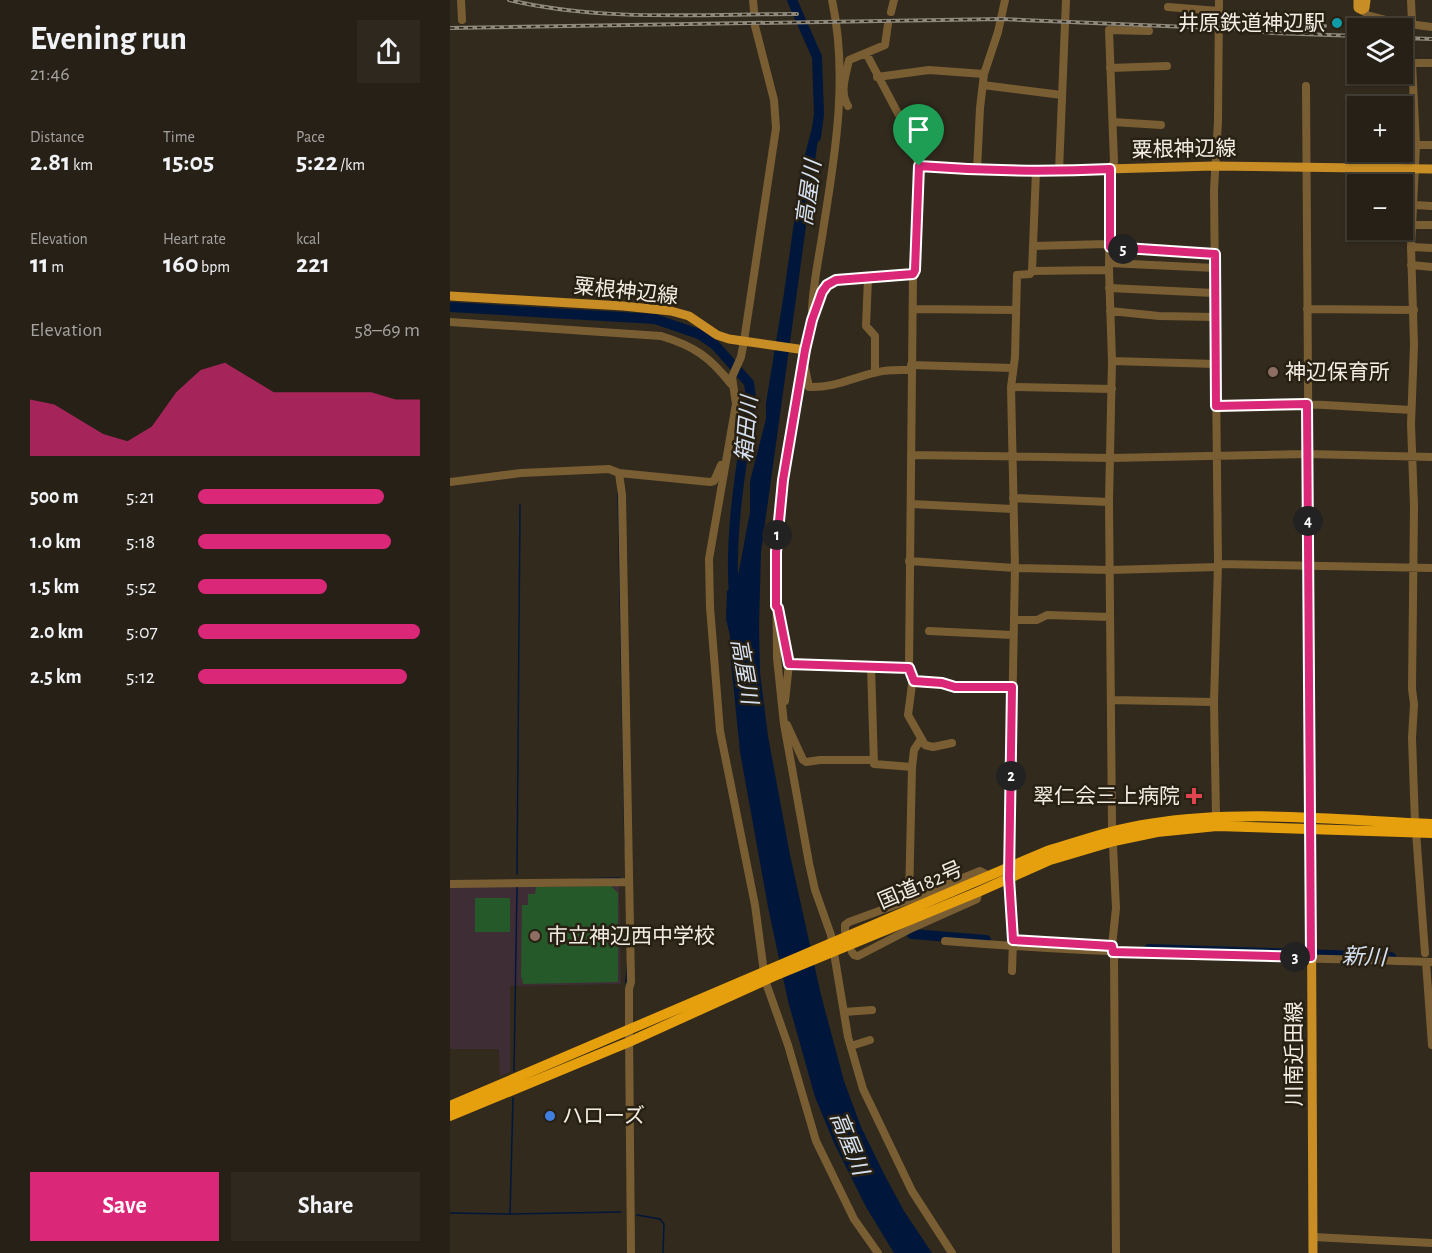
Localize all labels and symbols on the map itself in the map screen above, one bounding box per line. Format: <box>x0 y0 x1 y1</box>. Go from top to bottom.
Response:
place label: 井原鉄道神辺駅 <box>1178 12 1325 34</box>
marker: 井原鉄道神辺駅 <box>1330 16 1344 30</box>
pin <box>893 104 944 166</box>
street label: 粟根神辺線 <box>1131 137 1237 161</box>
water label: 高屋川 <box>793 157 825 227</box>
pin: 5 <box>1108 234 1138 264</box>
street label: 粟根神辺線 <box>573 275 679 307</box>
place label: 神辺保育所 <box>1285 361 1390 383</box>
marker: 神辺保育所 <box>1266 365 1280 379</box>
water label: 箱田川 <box>732 393 761 463</box>
pin: 4 <box>1293 506 1323 536</box>
pin: 1 <box>762 520 792 550</box>
water label: 高屋川 <box>727 637 762 708</box>
pin: 2 <box>996 761 1026 791</box>
place label: 翠仁会三上病院 <box>1033 785 1180 807</box>
marker: 翠仁会三上病院 <box>1185 787 1203 805</box>
street label: 国道182号 <box>874 857 966 913</box>
place label: 市立神辺西中学校 <box>547 925 715 947</box>
marker: 市立神辺西中学校 <box>528 929 542 943</box>
pin: 3 <box>1280 942 1310 972</box>
water label: 新川 <box>1342 944 1388 969</box>
street label: 川南近田線 <box>1283 1002 1305 1107</box>
place label: ハローズ <box>562 1104 645 1127</box>
water label: 高屋川 <box>827 1108 873 1180</box>
marker: ハローズ <box>543 1109 557 1123</box>

